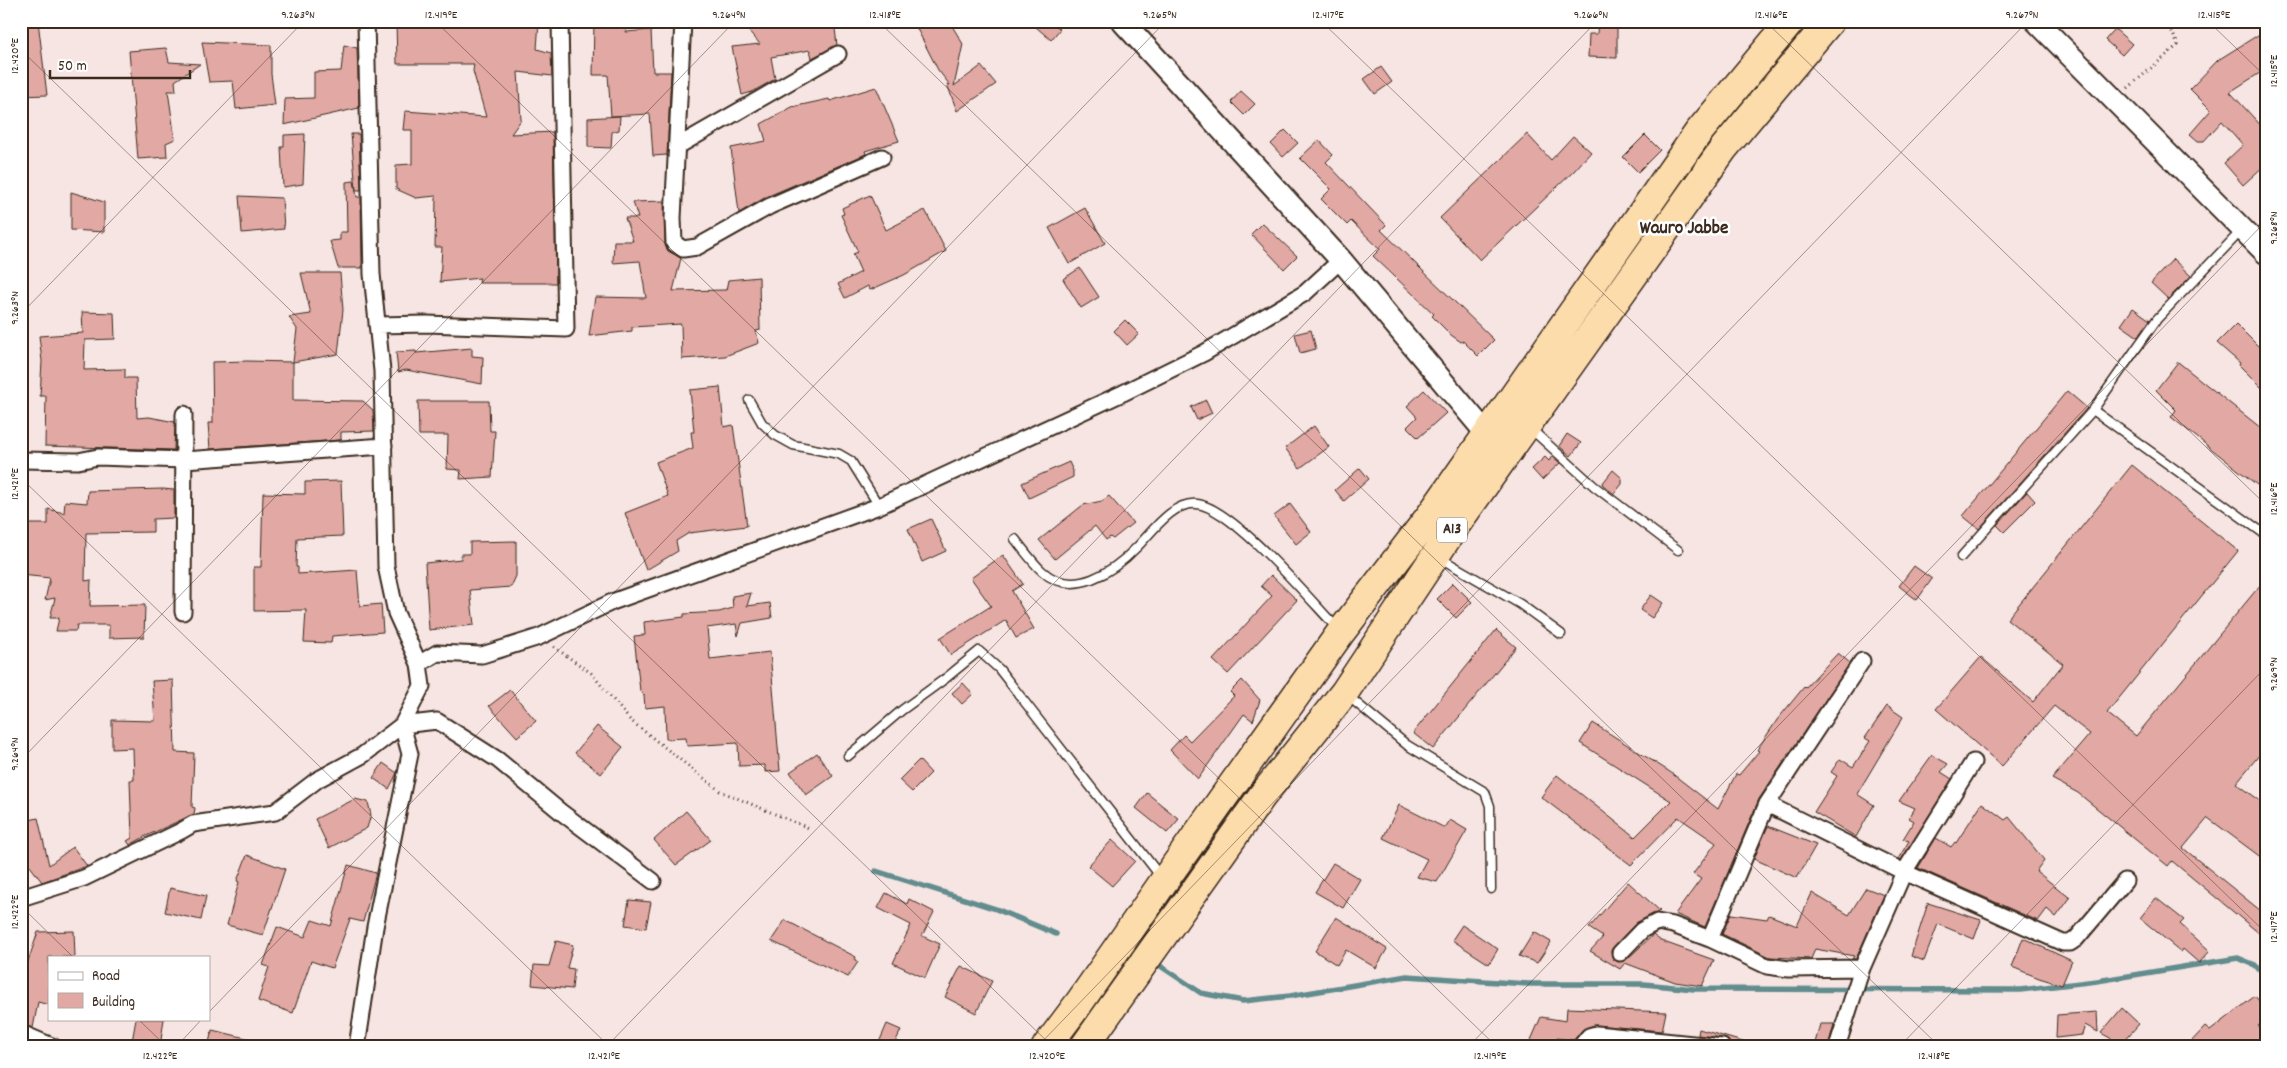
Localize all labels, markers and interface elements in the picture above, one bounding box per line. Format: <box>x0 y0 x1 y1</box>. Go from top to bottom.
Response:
text: 9.263°N <box>281 7 315 24</box>
text: 12.419°E <box>425 7 458 24</box>
text: 9.264°N <box>712 7 746 24</box>
text: 12.418°E <box>869 7 901 24</box>
text: 9.265°N <box>1143 7 1177 24</box>
text: 12.417°E <box>1312 7 1344 24</box>
text: 9.266°N <box>1574 7 1608 24</box>
text: 12.416°E <box>1755 7 1788 24</box>
text: 9.267°N <box>2006 7 2039 24</box>
text: 12.415°E <box>2198 7 2231 24</box>
text: 12.420°E <box>7 37 24 74</box>
scale bar <box>50 48 190 80</box>
text: 12.415°E <box>2266 54 2283 87</box>
text: 50 m <box>58 56 87 78</box>
text: 9.268°N <box>2266 211 2283 245</box>
district label: Wauro Jabbe <box>1640 216 1728 243</box>
text: 9.263°N <box>7 291 24 325</box>
text: 12.421°E <box>7 467 24 500</box>
text: 12.416°E <box>2266 482 2283 515</box>
road number: A13 <box>1437 518 1467 542</box>
text: 9.269°N <box>2266 657 2283 691</box>
text: 9.264°N <box>7 737 24 771</box>
text: 12.422°E <box>7 894 24 929</box>
text: 12.417°E <box>2266 911 2283 943</box>
legend <box>48 956 210 1020</box>
text: Road <box>92 966 120 988</box>
text: Building <box>92 992 135 1014</box>
text: 12.422°E <box>143 1048 178 1065</box>
text: 12.421°E <box>588 1048 621 1065</box>
text: 12.420°E <box>1029 1048 1066 1065</box>
text: 12.419°E <box>1474 1048 1507 1065</box>
text: 12.418°E <box>1918 1048 1950 1065</box>

